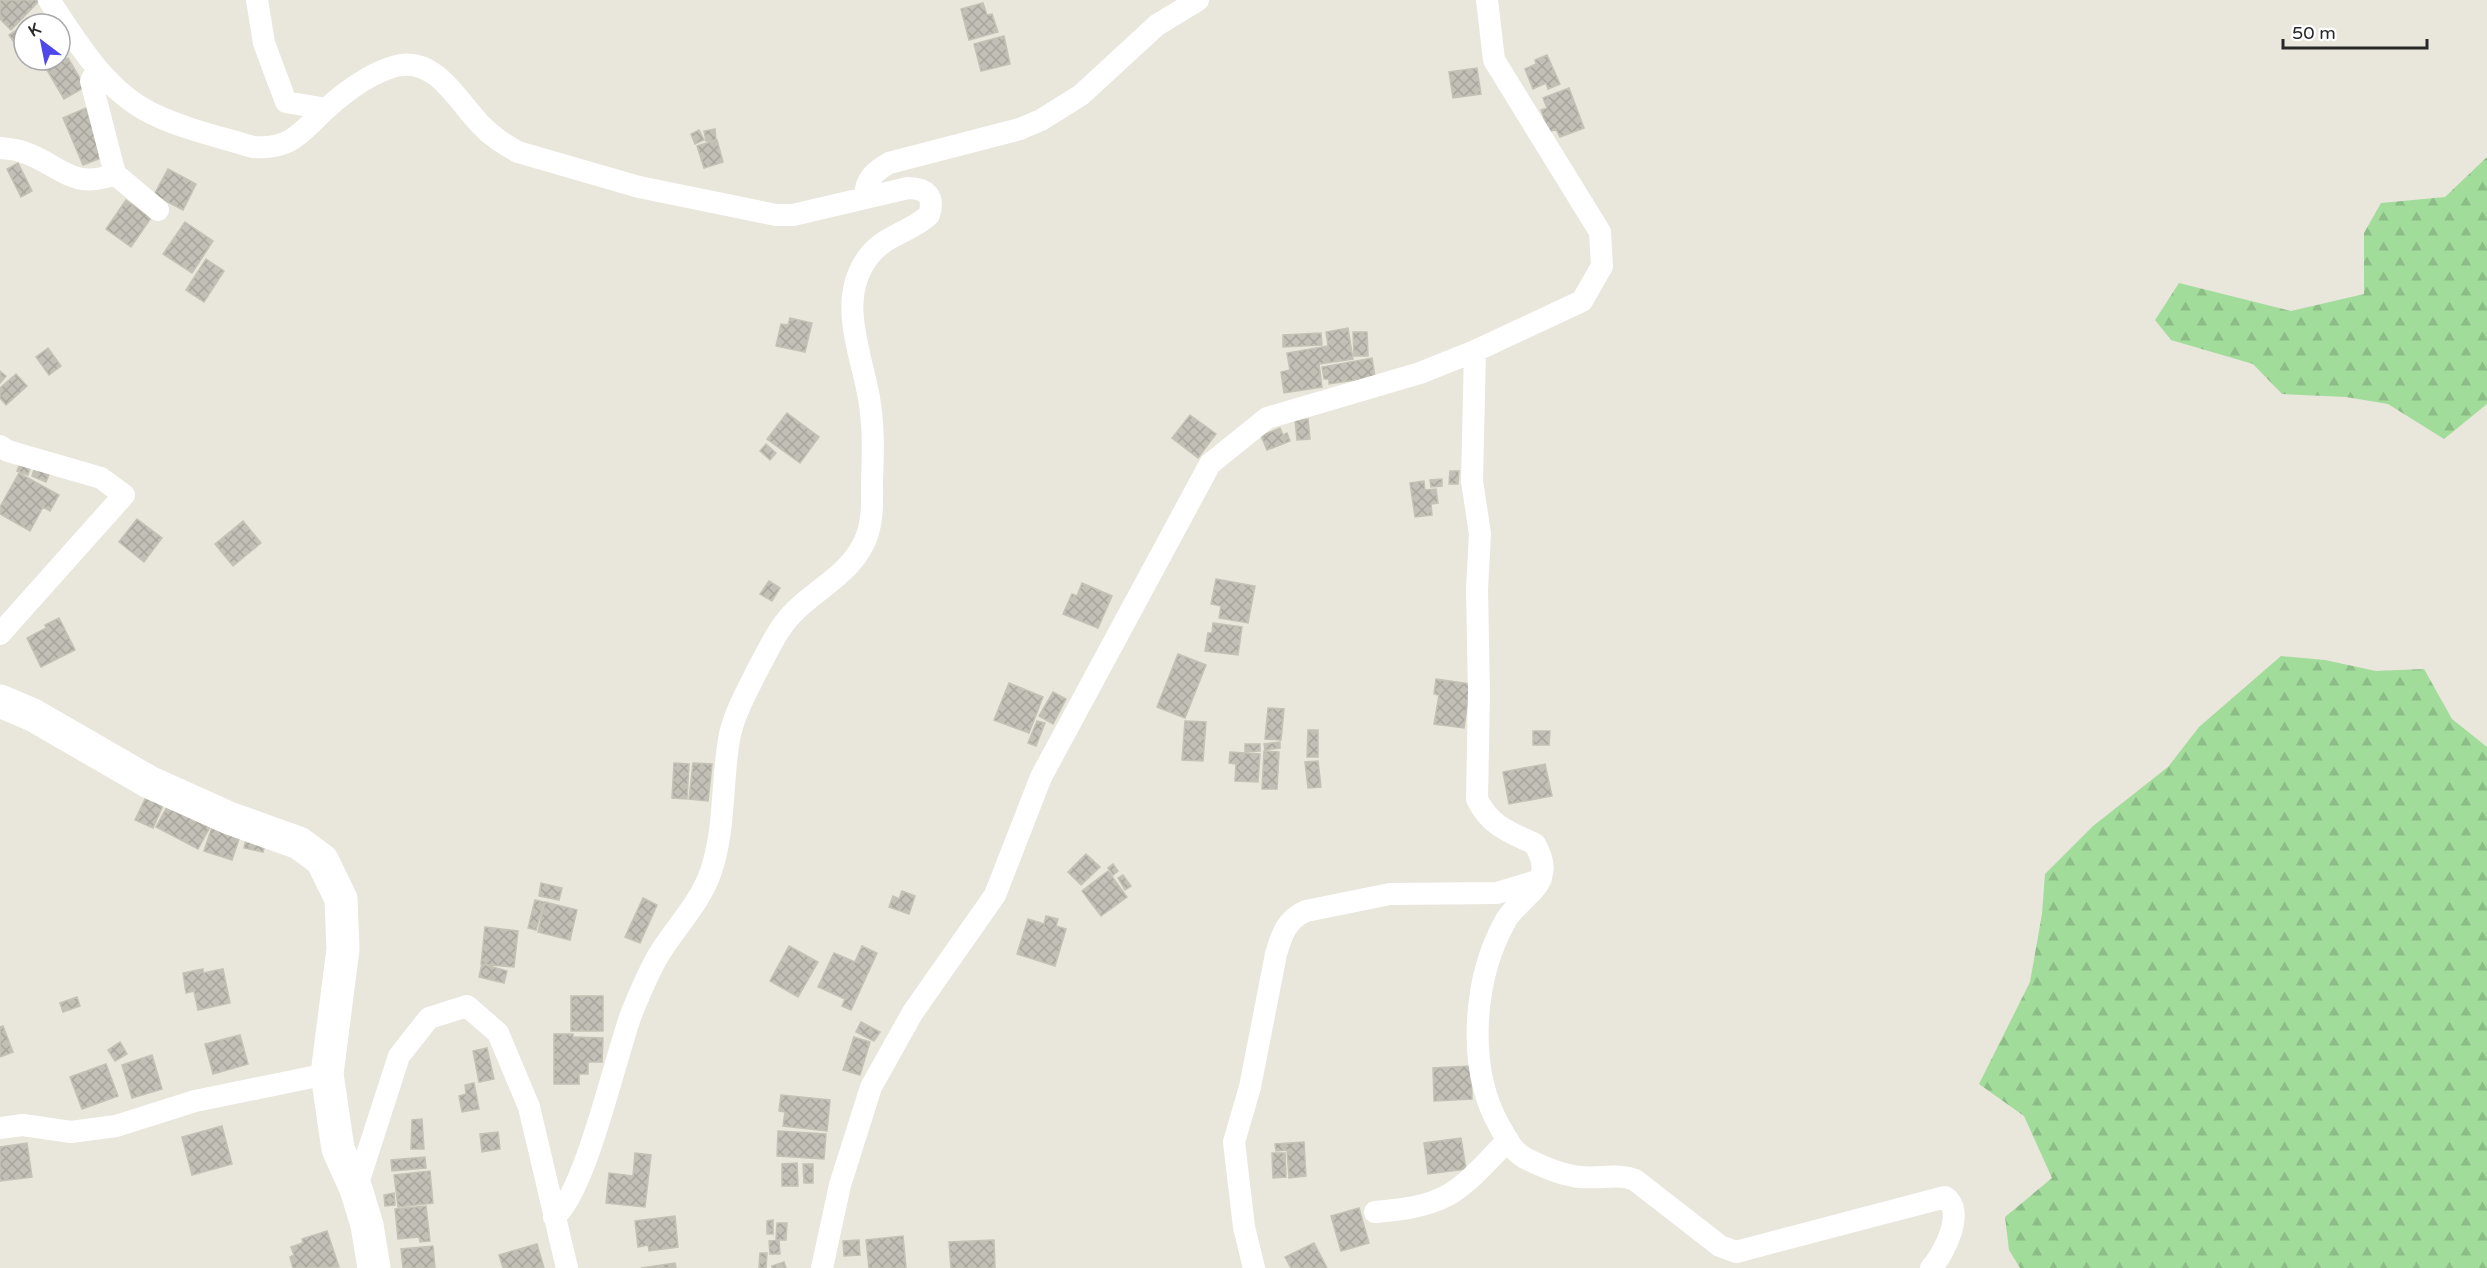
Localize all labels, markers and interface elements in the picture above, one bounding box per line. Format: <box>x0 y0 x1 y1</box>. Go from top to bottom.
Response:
north arrow <box>12 12 72 72</box>
scale bar <box>2283 12 2427 50</box>
text: K <box>25 19 45 41</box>
text: 50 m <box>2292 22 2336 44</box>

